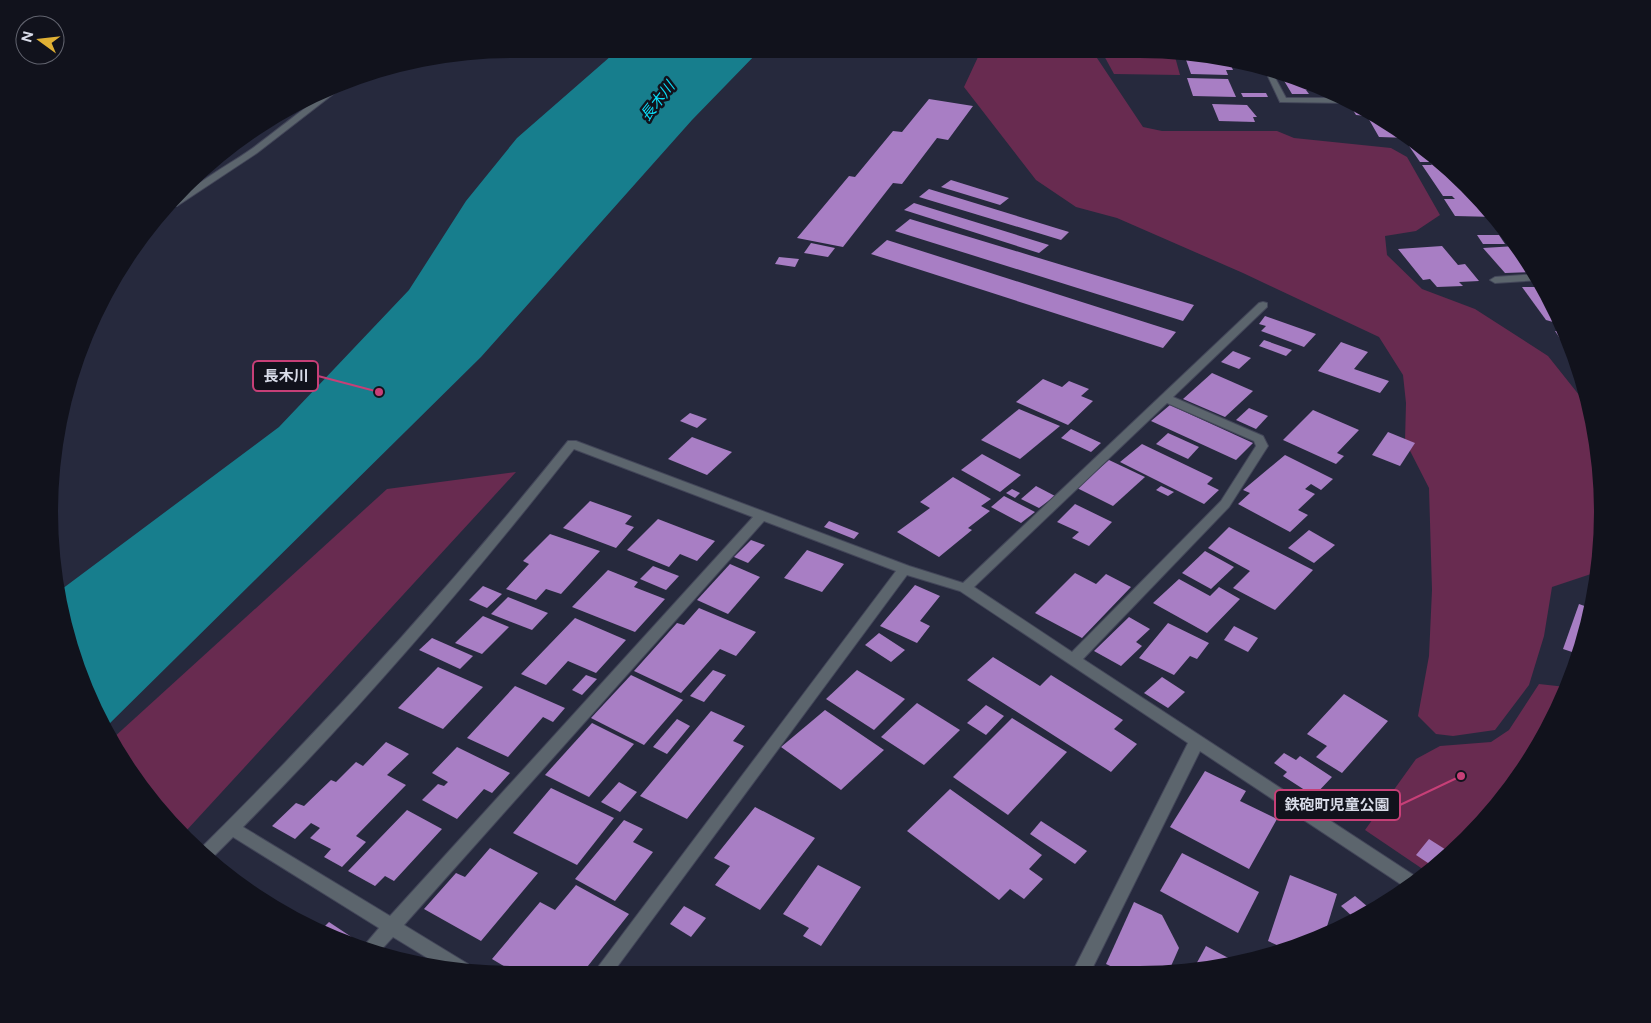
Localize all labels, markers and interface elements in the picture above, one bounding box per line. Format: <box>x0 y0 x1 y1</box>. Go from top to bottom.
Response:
north arrow <box>15 15 65 65</box>
text: N <box>18 29 37 44</box>
water label: 長木川 <box>636 76 679 124</box>
callout: 長木川 <box>253 361 318 391</box>
text: 長木川 <box>263 367 309 384</box>
callout: 鉄砲町児童公園 <box>1275 790 1400 820</box>
text: 鉄砲町児童公園 <box>1284 796 1390 813</box>

